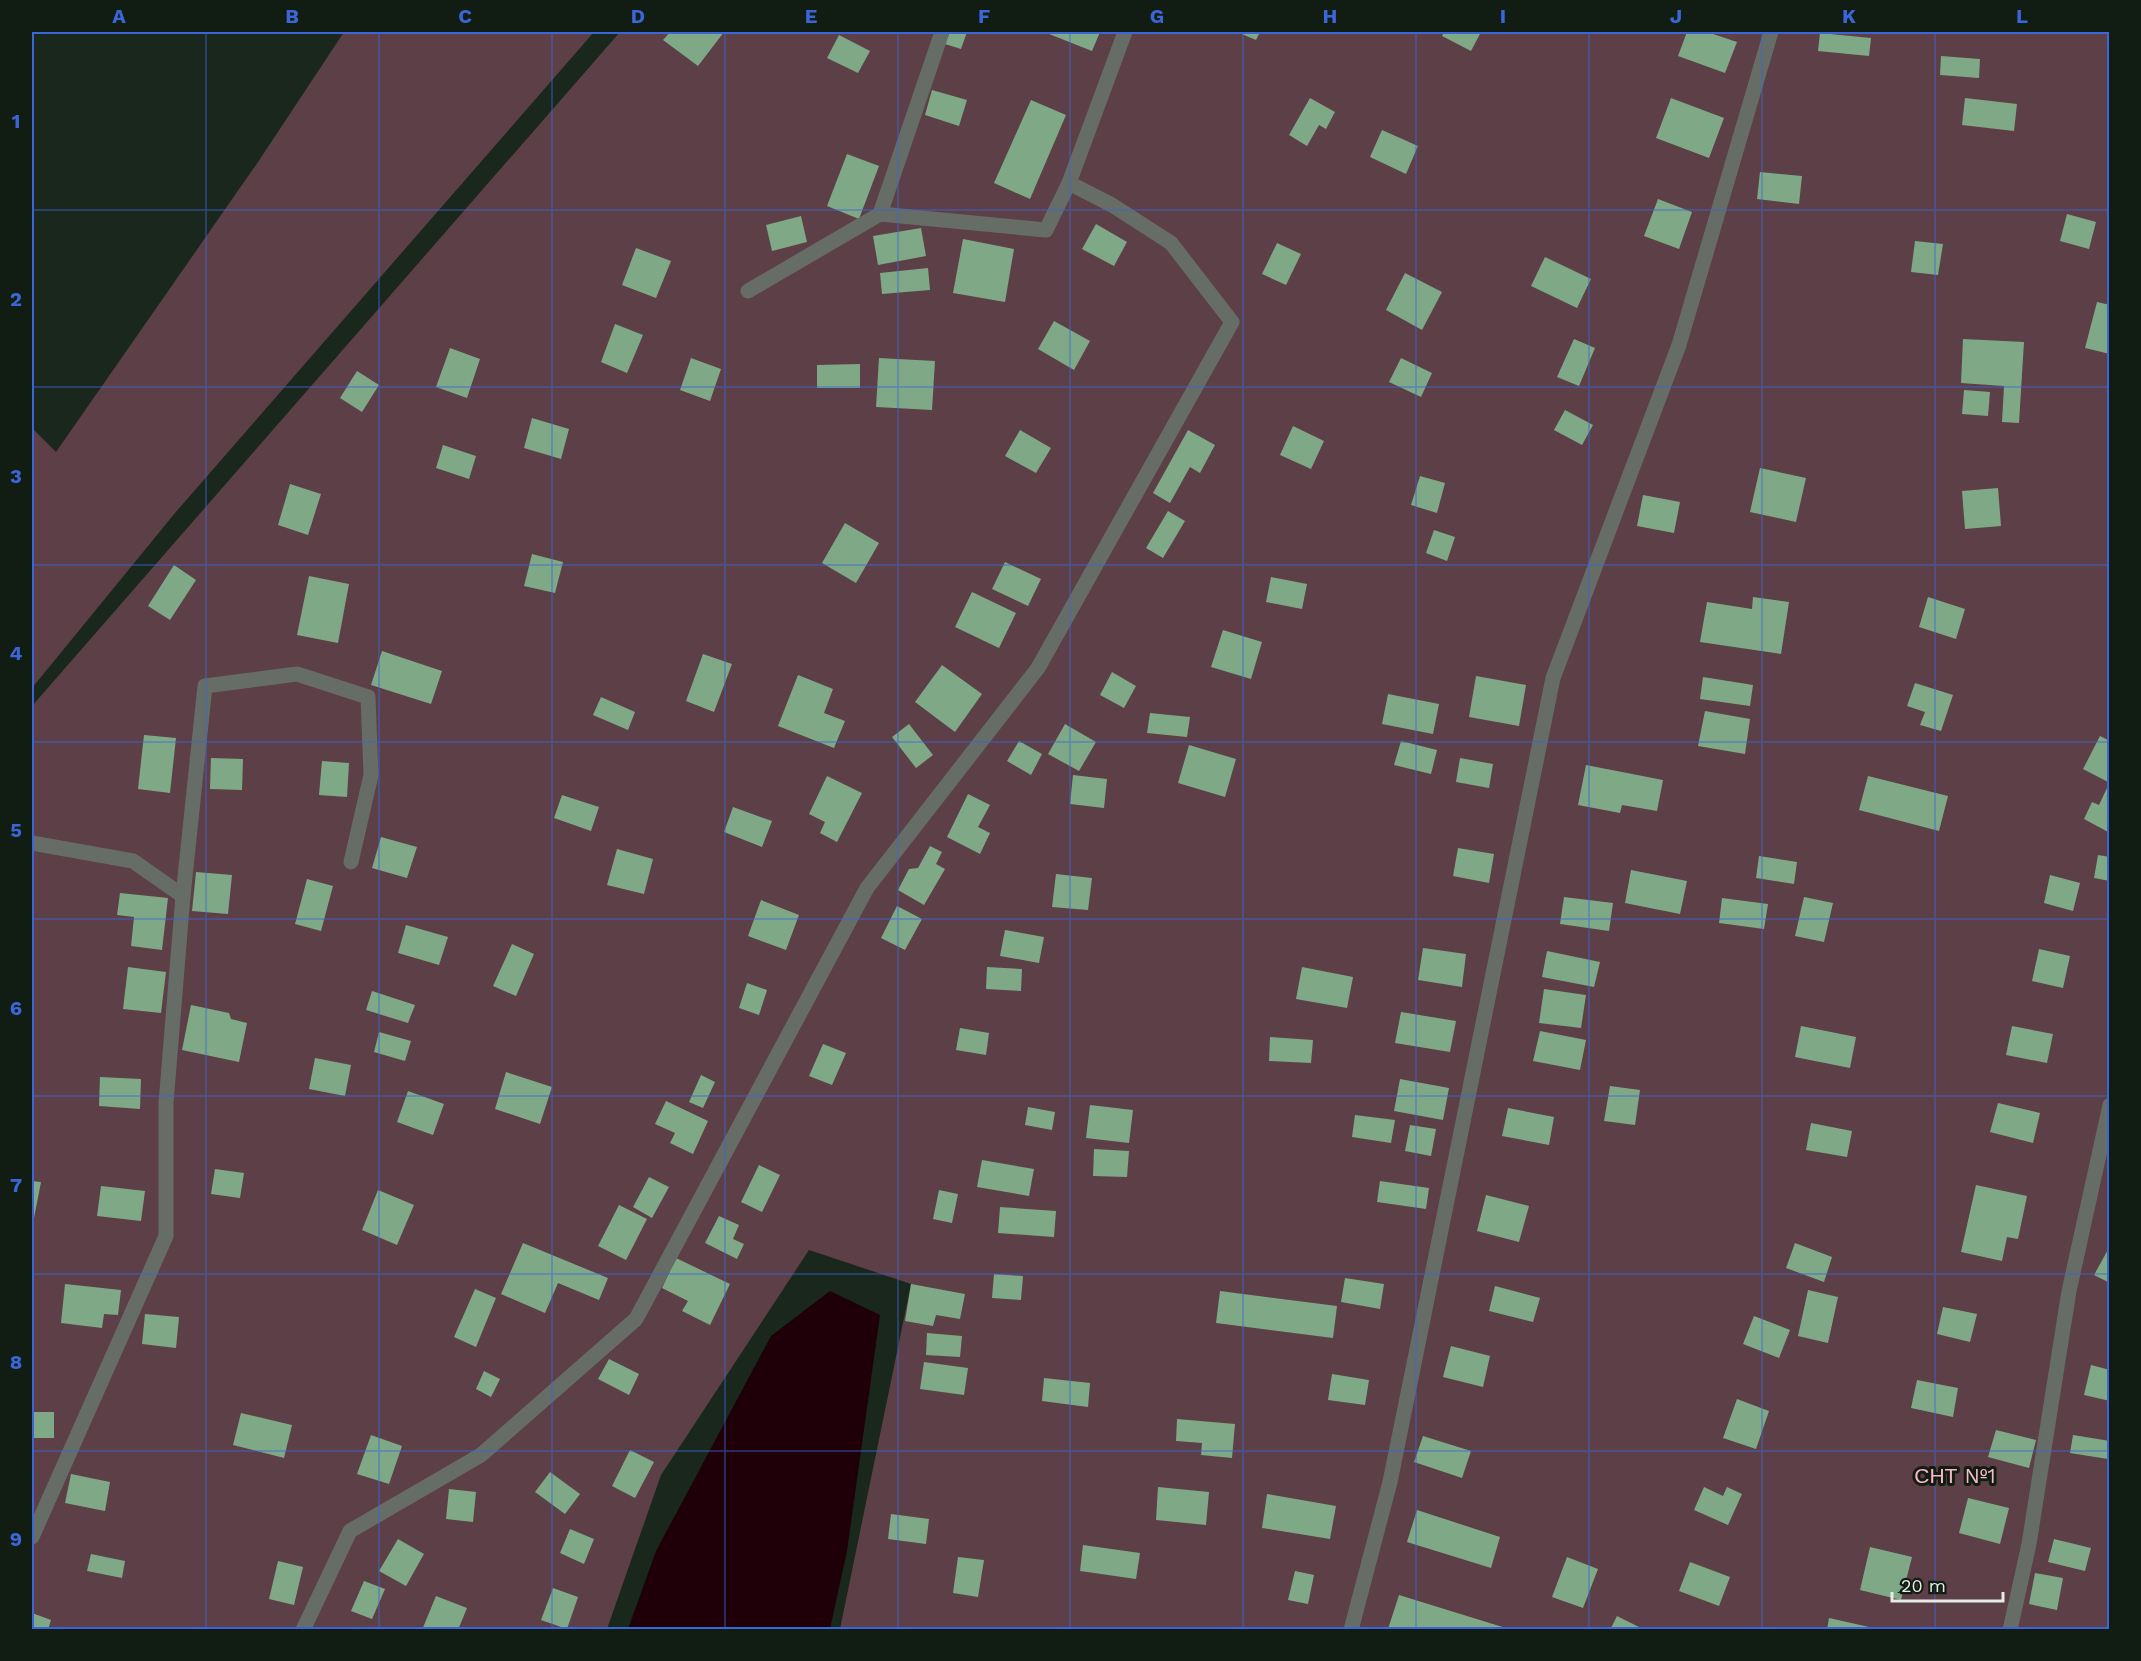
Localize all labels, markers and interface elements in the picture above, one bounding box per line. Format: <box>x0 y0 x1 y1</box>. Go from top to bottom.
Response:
text: A <box>112 4 126 28</box>
text: B <box>285 4 299 28</box>
text: C <box>458 4 472 28</box>
text: D <box>631 4 645 28</box>
text: E <box>805 4 817 28</box>
text: F <box>978 4 990 28</box>
text: G <box>1150 4 1164 28</box>
text: H <box>1323 4 1337 28</box>
text: I <box>1500 4 1506 28</box>
text: J <box>1670 4 1682 28</box>
text: K <box>1842 4 1856 28</box>
text: L <box>2016 4 2028 28</box>
text: 1 <box>12 109 20 133</box>
text: 2 <box>10 287 22 311</box>
text: 3 <box>10 464 22 488</box>
text: 4 <box>10 641 23 665</box>
text: 5 <box>10 818 22 842</box>
text: 6 <box>10 996 22 1020</box>
text: 7 <box>10 1173 22 1197</box>
text: 8 <box>10 1350 22 1374</box>
park label: СНТ №1 <box>1914 1463 1996 1488</box>
text: 9 <box>10 1527 22 1551</box>
scale bar <box>1892 1565 2003 1603</box>
text: 20 m <box>1901 1575 1946 1596</box>

